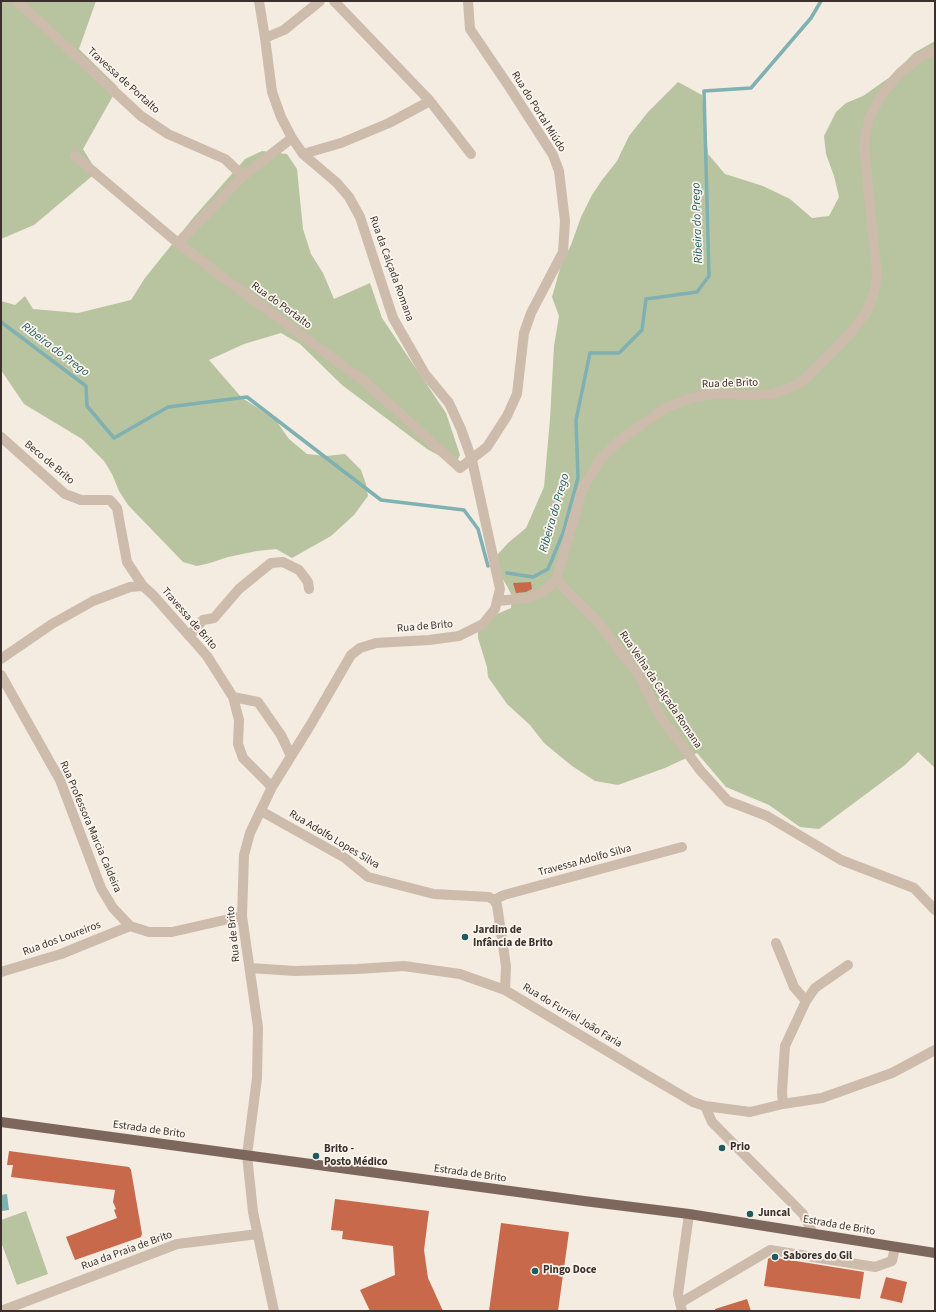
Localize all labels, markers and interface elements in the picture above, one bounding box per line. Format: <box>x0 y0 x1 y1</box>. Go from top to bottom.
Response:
street label: Travessa de Portalto <box>84 45 162 117</box>
street label: Rua do Portal Miúdo <box>508 69 568 155</box>
water label: Ribeira do Prego <box>689 182 707 264</box>
street label: Rua da Calçada Romana <box>366 215 416 323</box>
street label: Rua do Portalto <box>248 280 314 332</box>
water label: Ribeira do Prego <box>18 320 92 380</box>
street label: Rua de Brito <box>702 376 758 392</box>
street label: Beco de Brito <box>21 438 77 488</box>
water label: Ribeira do Prego <box>537 472 573 554</box>
street label: Travessa de Brito <box>158 585 220 653</box>
street label: Rua de Brito <box>396 618 454 636</box>
street label: Rua Velha da Calçada Romana <box>616 629 704 751</box>
street label: Rua Professora Marcia Caldeira <box>56 759 124 895</box>
street label: Rua Adolfo Lopes Silva <box>286 808 382 872</box>
street label: Travessa Adolfo Silva <box>537 842 633 880</box>
street label: Rua de Brito <box>224 905 244 963</box>
street label: Rua dos Loureiros <box>21 919 103 959</box>
place label: Jardim de Infância de Brito <box>473 924 553 950</box>
marker: Jardim de Infância de Brito <box>460 932 470 942</box>
street label: Rua do Furriel João Faria <box>520 981 624 1051</box>
street label: Estrada de Brito <box>112 1118 186 1142</box>
place label: Prio <box>730 1141 750 1155</box>
place label: Brito - Posto Médico <box>324 1143 388 1169</box>
marker: Prio <box>717 1143 727 1153</box>
marker: Brito - Posto Médico <box>311 1151 321 1161</box>
street label: Estrada de Brito <box>433 1162 507 1186</box>
place label: Juncal <box>758 1207 790 1221</box>
marker: Juncal <box>745 1209 755 1219</box>
street label: Estrada de Brito <box>802 1213 876 1239</box>
street label: Rua da Praia de Brito <box>80 1228 174 1274</box>
place label: Sabores do Gil <box>783 1250 852 1264</box>
marker: Sabores do Gil <box>770 1252 780 1262</box>
place label: Pingo Doce <box>543 1264 596 1278</box>
marker: Pingo Doce <box>530 1266 540 1276</box>

